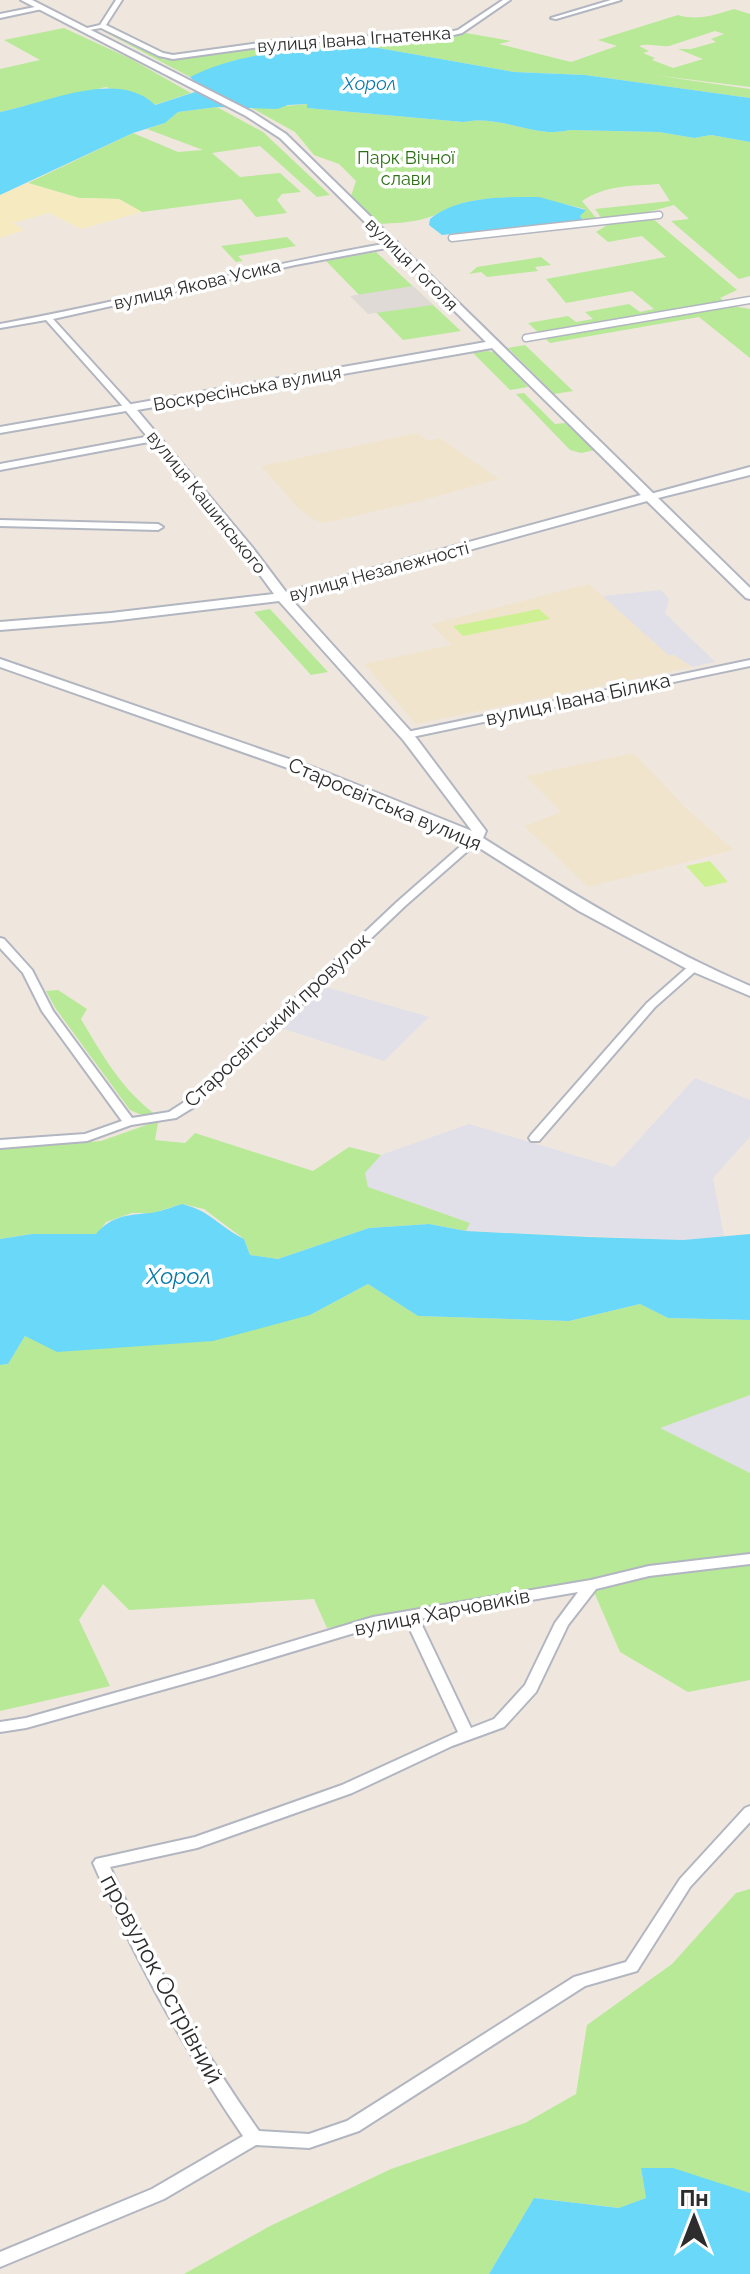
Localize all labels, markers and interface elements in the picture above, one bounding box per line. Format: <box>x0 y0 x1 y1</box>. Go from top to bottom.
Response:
street label: вулиця Івана Ігнатенка <box>256 22 452 56</box>
water label: Хорол <box>343 73 396 94</box>
park label: Парк Вічної слави <box>357 147 455 189</box>
street label: вулиця Гоголя <box>361 213 463 315</box>
street label: вулиця Якова Усика <box>112 255 282 313</box>
street label: Воскресінська вулиця <box>151 361 343 415</box>
street label: вулиця Кашинського <box>143 426 271 578</box>
street label: вулиця Незалежності <box>287 537 471 605</box>
street label: вулиця Івана Білика <box>484 668 672 730</box>
street label: Старосвітська вулиця <box>285 752 485 856</box>
street label: Старосвітський провулок <box>179 928 375 1112</box>
water label: Хорол <box>145 1263 211 1289</box>
street label: вулиця Харчовиків <box>352 1583 532 1641</box>
street label: провулок Острівний <box>94 1869 230 2089</box>
north arrow <box>654 2178 734 2258</box>
text: Пн <box>679 2185 709 2211</box>

